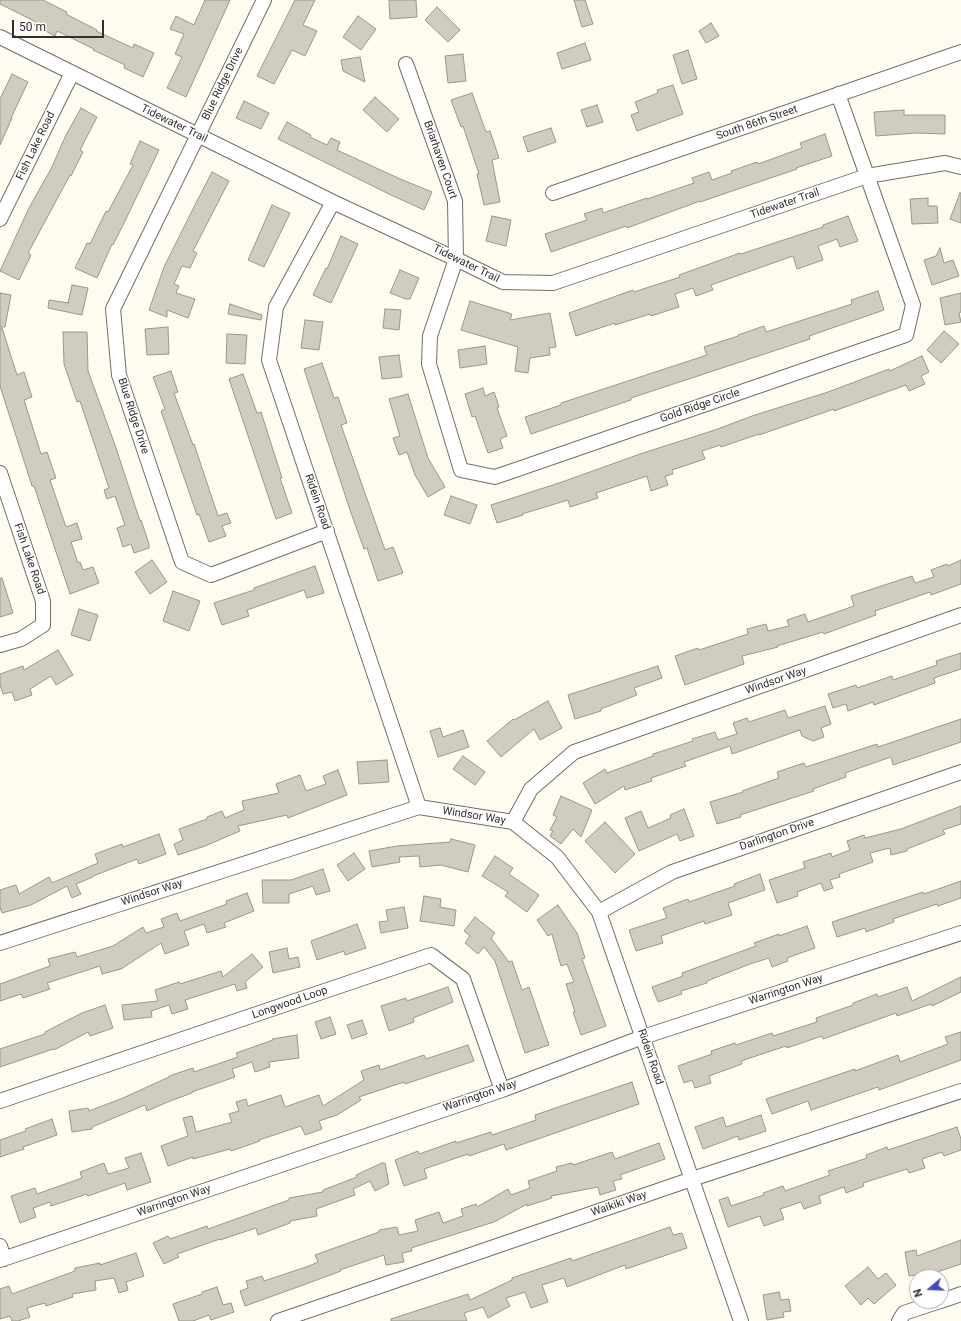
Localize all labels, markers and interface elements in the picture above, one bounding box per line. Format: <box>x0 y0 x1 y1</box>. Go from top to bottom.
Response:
scale bar <box>14 12 106 38</box>
text: 50 m <box>19 20 46 34</box>
street label: Blue Ridge Drive <box>200 45 246 123</box>
street label: Tidewater Trail <box>139 102 209 146</box>
street label: South 86th Street <box>715 103 799 143</box>
street label: Fish Lake Road <box>14 110 58 182</box>
street label: Briarhaven Court <box>420 119 460 201</box>
street label: Tidewater Trail <box>749 186 821 222</box>
street label: Tidewater Trail <box>431 242 501 286</box>
street label: Blue Ridge Drive <box>114 376 152 456</box>
street label: Gold Ridge Circle <box>658 386 742 426</box>
street label: Ridein Road <box>301 472 333 532</box>
street label: Fish Lake Road <box>11 522 47 596</box>
street label: Windsor Way <box>744 664 808 698</box>
street label: Windsor Way <box>441 804 507 828</box>
street label: Darlington Drive <box>738 816 816 854</box>
street label: Windsor Way <box>120 877 184 909</box>
street label: Warrington Way <box>747 972 825 1008</box>
street label: Longwood Loop <box>251 984 329 1022</box>
street label: Ridein Road <box>634 1027 666 1087</box>
street label: Warrington Way <box>441 1077 519 1115</box>
street label: Warrington Way <box>135 1182 213 1220</box>
street label: Waikiki Way <box>589 1188 649 1220</box>
north arrow <box>909 1269 949 1309</box>
text: N <box>911 1287 926 1299</box>

